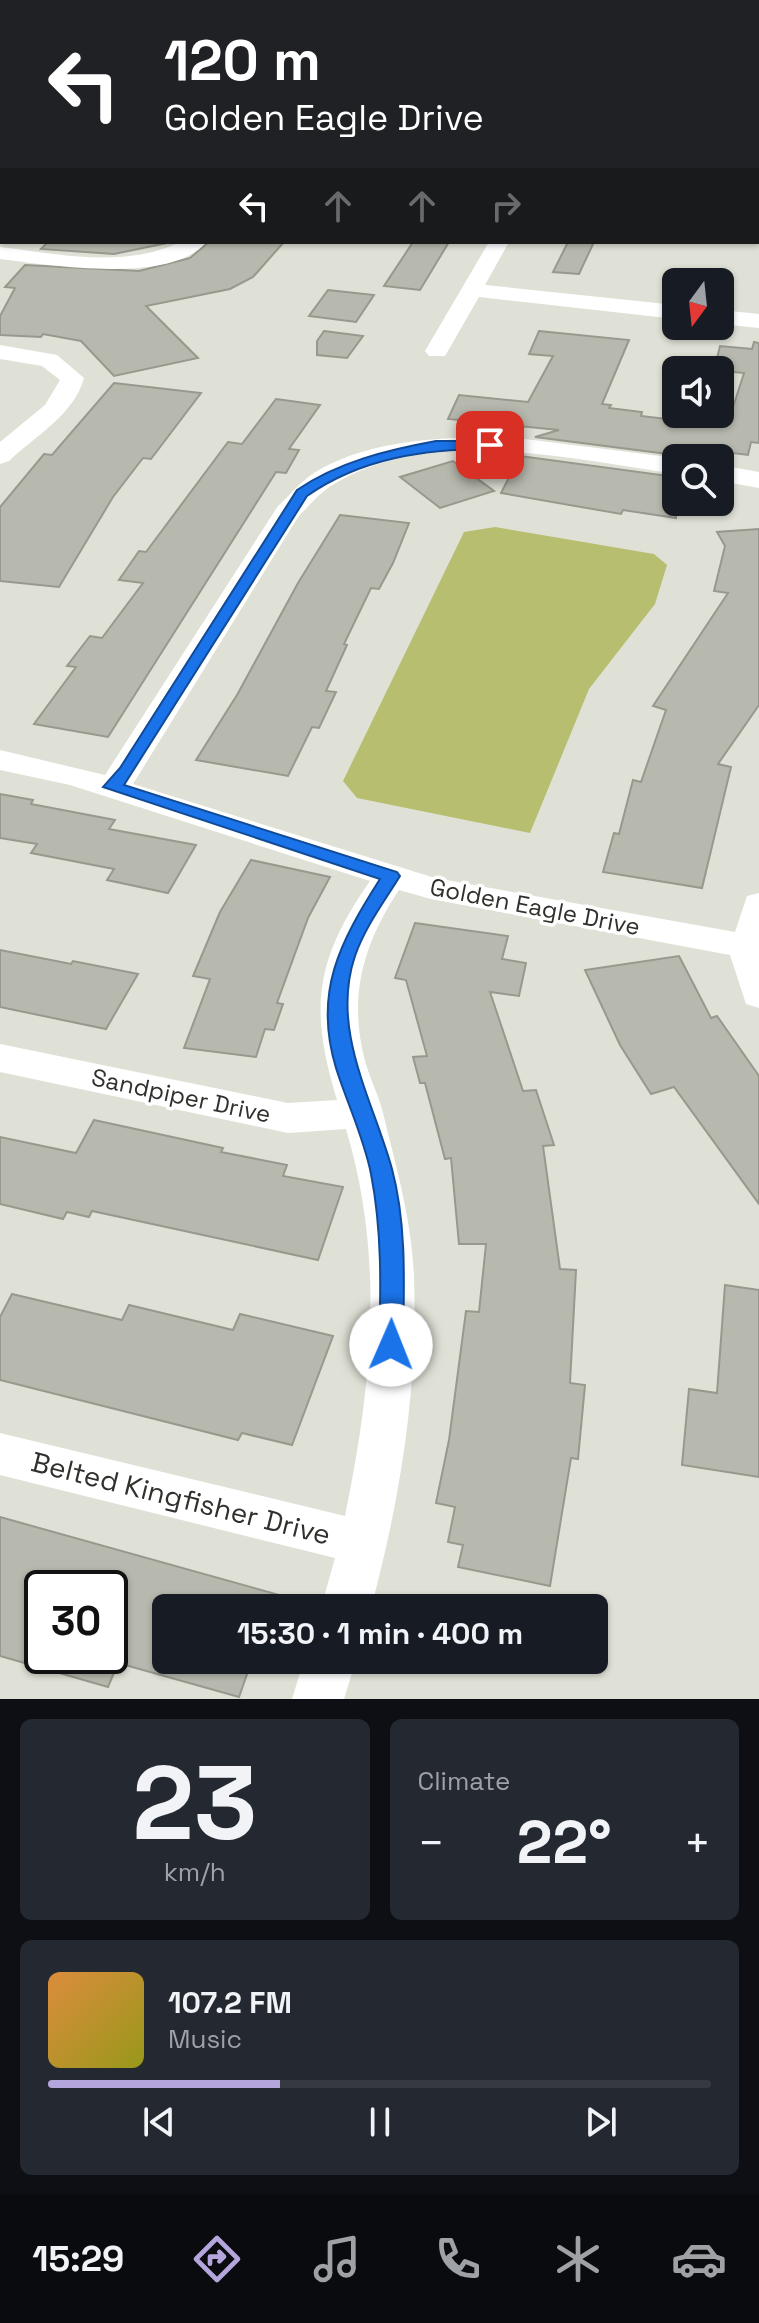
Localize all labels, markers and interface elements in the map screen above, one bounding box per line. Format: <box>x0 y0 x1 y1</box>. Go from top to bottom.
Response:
text: 120 m <box>164 25 321 96</box>
icon: left <box>32 32 136 136</box>
text: Golden Eagle Drive <box>164 95 484 141</box>
icon: left <box>232 184 276 228</box>
icon: ahead <box>316 184 360 228</box>
icon: ahead <box>400 184 444 228</box>
icon: right <box>484 184 528 228</box>
north arrow <box>662 268 734 340</box>
map controls <box>662 268 734 516</box>
button: sound <box>662 356 734 428</box>
pin <box>456 411 524 479</box>
icon: arrive <box>468 423 512 467</box>
button: search <box>662 444 734 516</box>
street label: Golden Eagle Drive <box>427 871 643 942</box>
street label: Sandpiper Drive <box>89 1061 274 1130</box>
position arrow <box>349 1303 433 1387</box>
street label: Belted Kingfisher Drive <box>28 1443 334 1553</box>
speed limit sign: 30 <box>24 1570 128 1674</box>
text: 15:30 · 1 min · 400 m <box>237 1614 523 1653</box>
text: 23 <box>132 1737 257 1869</box>
text: Climate <box>418 1764 510 1798</box>
text: 22° <box>517 1804 612 1881</box>
text: − <box>418 1815 445 1871</box>
text: + <box>684 1815 711 1871</box>
text: km/h <box>164 1855 226 1889</box>
text: 107.2 FM <box>168 1983 292 2022</box>
text: Music <box>168 2022 242 2056</box>
icon: previous <box>137 2100 181 2144</box>
icon: pause <box>358 2100 402 2144</box>
icon: next <box>579 2100 623 2144</box>
icon: directions <box>189 2231 245 2287</box>
icon: music <box>309 2231 365 2287</box>
icon: phone <box>430 2231 486 2287</box>
icon: climate <box>550 2231 606 2287</box>
icon: car <box>671 2231 727 2287</box>
text: 15:29 <box>32 2236 124 2282</box>

